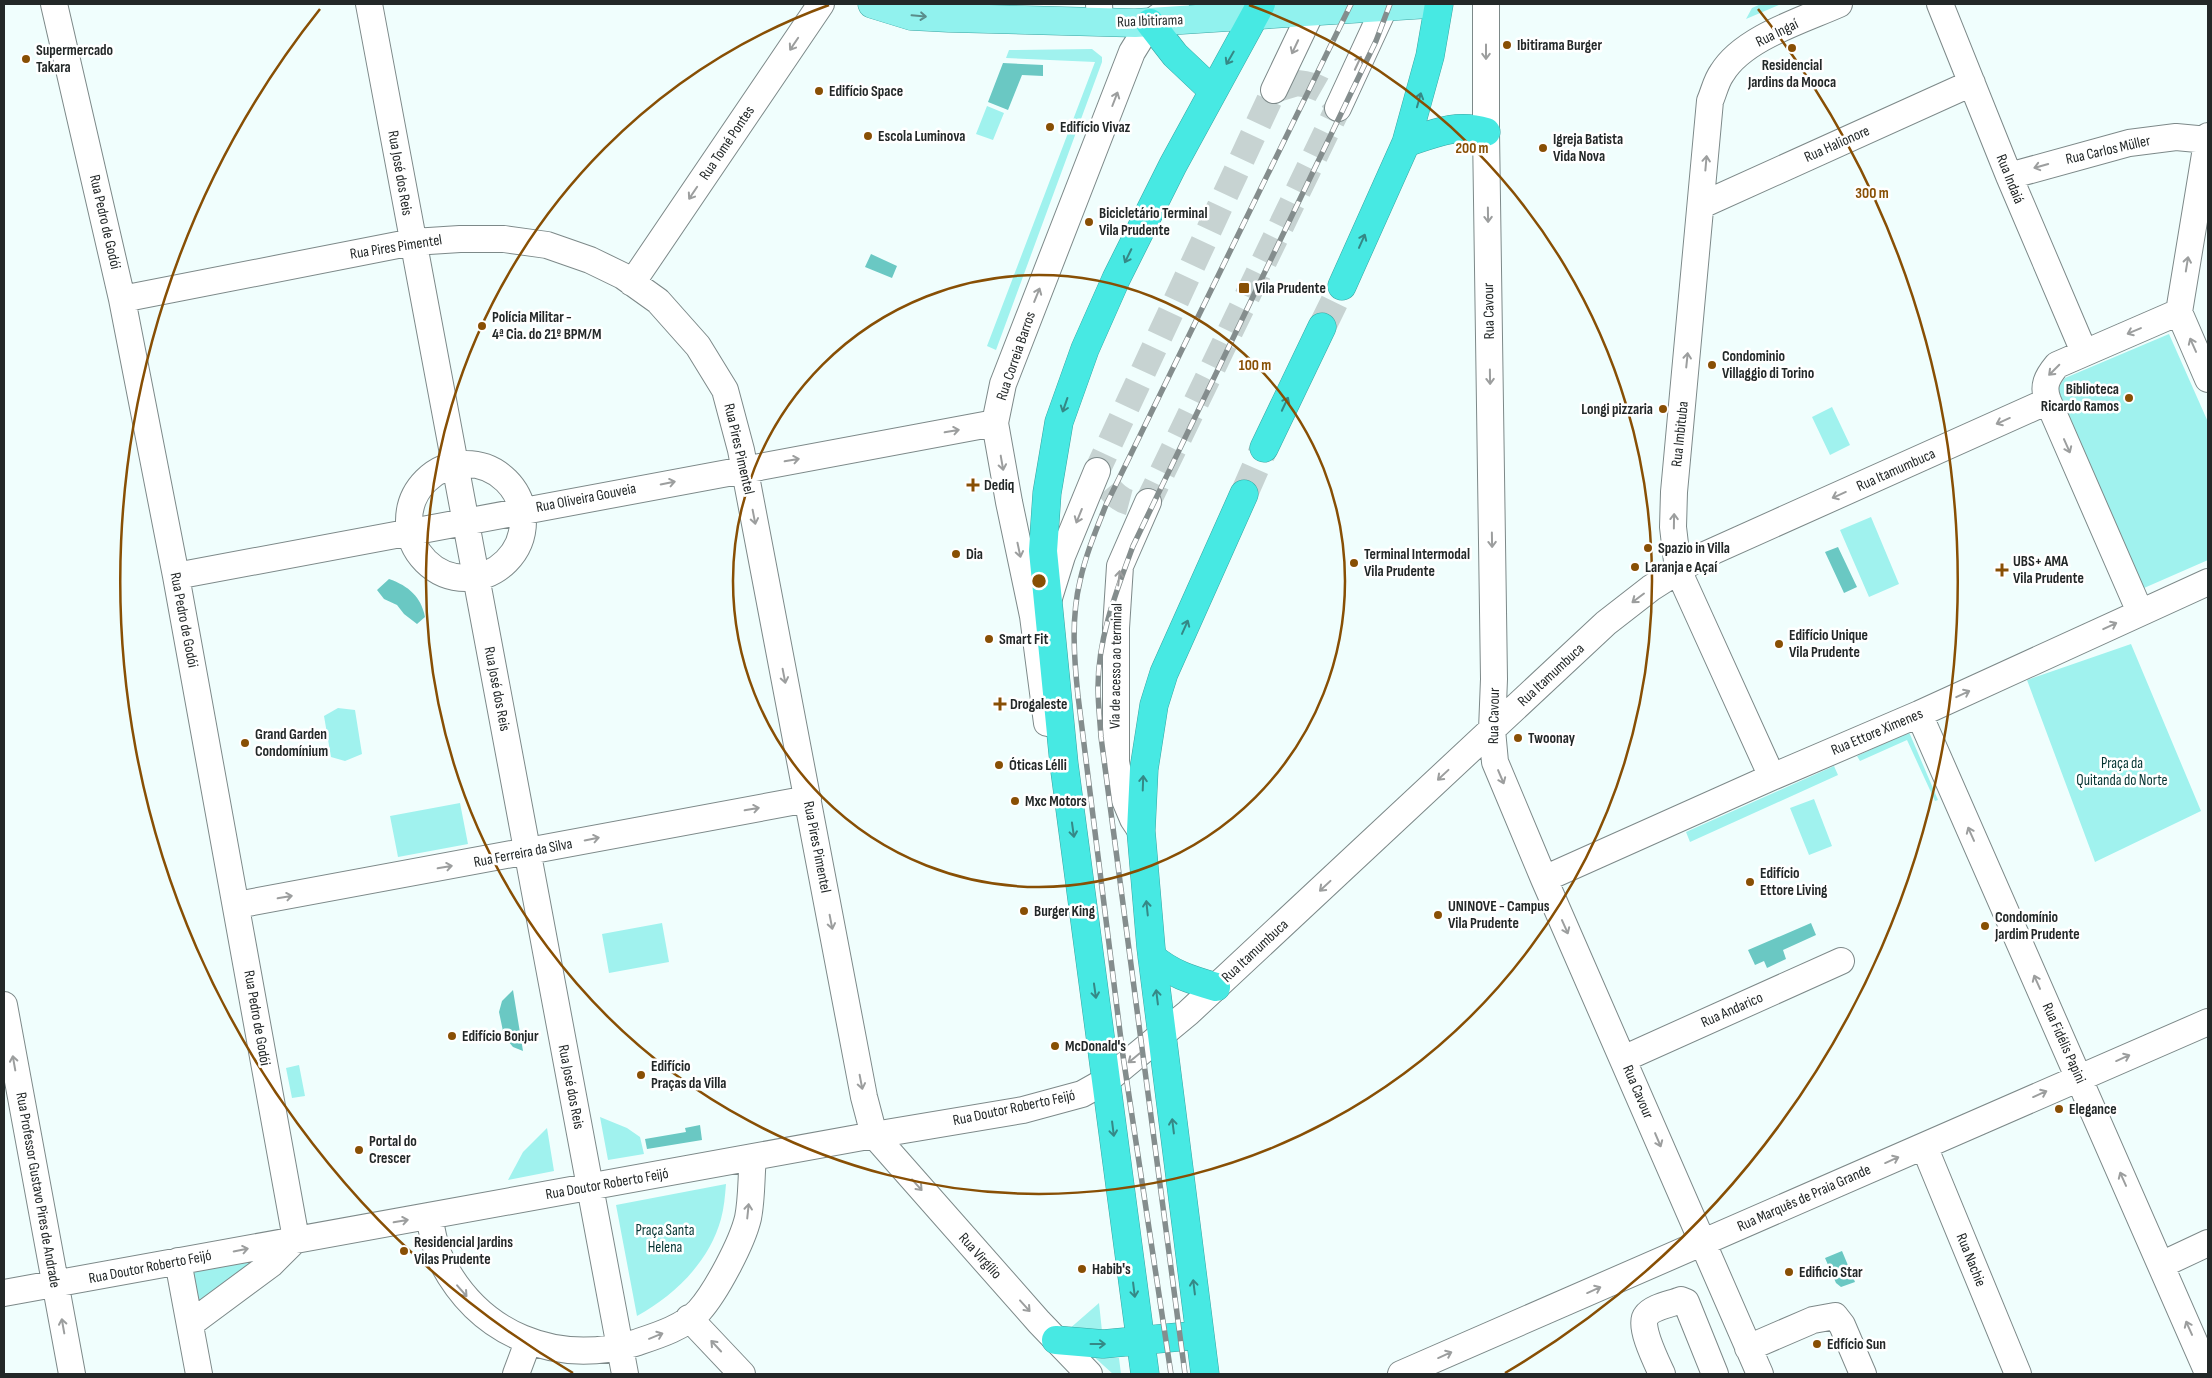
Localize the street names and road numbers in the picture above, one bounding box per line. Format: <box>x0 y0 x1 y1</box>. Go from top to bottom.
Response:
street label: Rua Ibitirama <box>1117 10 1184 32</box>
street label: Rua Ingaí <box>1753 14 1802 51</box>
street label: Rua Tomé Pontes <box>695 102 759 184</box>
street label: Rua Halionore <box>1801 121 1873 167</box>
street label: Rua José dos Reis <box>383 129 417 217</box>
street label: Rua Carlos Müller <box>2064 131 2153 169</box>
street label: Rua Indaiá <box>1992 152 2029 207</box>
street label: Rua Pedro de Godói <box>85 173 125 271</box>
street label: Rua Pires Pimentel <box>349 230 443 264</box>
street label: Rua Cavour <box>1479 282 1499 339</box>
street label: Rua Correia Barros <box>992 309 1040 403</box>
street label: Rua Imbituba <box>1667 400 1693 468</box>
street label: Rua Pires Pimentel <box>719 402 759 496</box>
street label: Rua Itamumbuca <box>1854 444 1939 496</box>
street label: Rua Oliveira Gouveia <box>534 479 638 517</box>
street label: Rua Pedro de Godói <box>165 571 203 669</box>
street label: Via de acesso ao terminal <box>1105 603 1127 729</box>
street label: Rua Itamumbuca <box>1514 639 1588 711</box>
street label: Rua José dos Reis <box>480 645 514 733</box>
street label: Rua Cavour <box>1484 687 1504 744</box>
street label: Rua Ettore Ximenes <box>1828 704 1926 760</box>
street label: Rua Pires Pimentel <box>799 800 835 894</box>
street label: Rua Ferreira da Silva <box>472 834 574 872</box>
street label: Rua Itamumbuca <box>1218 915 1292 987</box>
street label: Rua Pedro de Godói <box>239 969 275 1067</box>
street label: Rua Andarico <box>1698 988 1766 1032</box>
street label: Rua Fidélis Papini <box>2038 1000 2090 1086</box>
street label: Rua José dos Reis <box>554 1043 588 1131</box>
street label: Rua Cavour <box>1618 1062 1658 1122</box>
street label: Rua Doutor Roberto Feijó <box>951 1086 1077 1130</box>
street label: Rua Professor Gustavo Pires de Andrade <box>11 1091 65 1289</box>
street label: Rua Marquês de Praia Grande <box>1734 1160 1874 1236</box>
street label: Rua Doutor Roberto Feijó <box>544 1164 670 1204</box>
street label: Rua Virgílio <box>954 1229 1006 1283</box>
street label: Rua Nachie <box>1952 1230 1990 1290</box>
street label: Rua Doutor Roberto Feijó <box>87 1246 213 1288</box>

